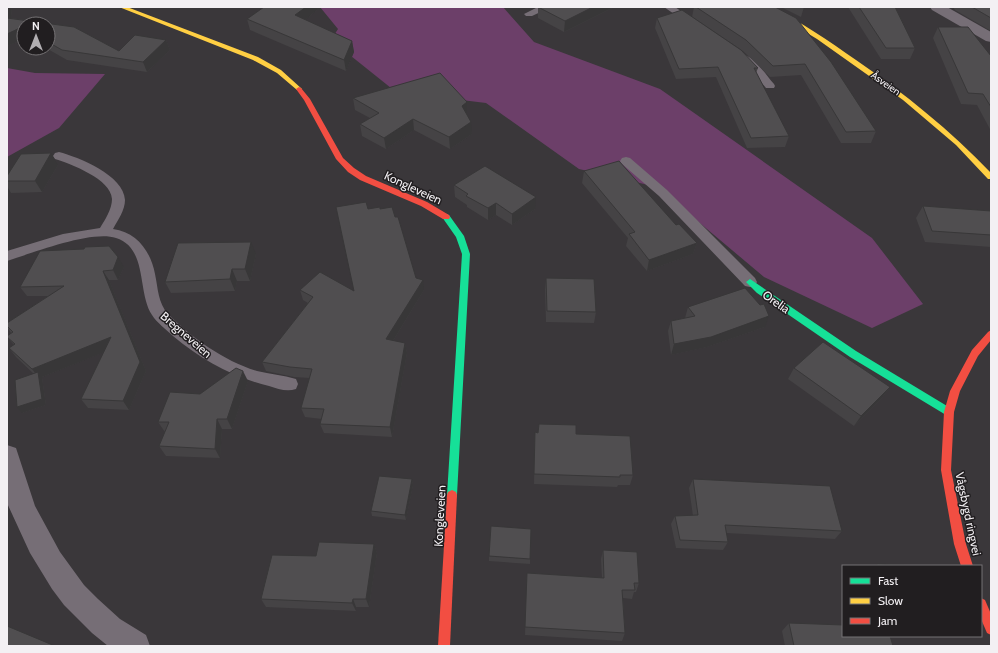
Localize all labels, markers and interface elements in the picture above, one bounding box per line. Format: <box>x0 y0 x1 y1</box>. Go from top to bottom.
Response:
north arrow <box>16 16 56 56</box>
text: N <box>32 19 40 33</box>
street label: Åsveien <box>868 69 903 98</box>
street label: Kongleveien <box>382 168 445 208</box>
street label: Orelia <box>760 287 793 316</box>
street label: Bregneveien <box>158 308 215 361</box>
street label: Vågsbygd ringvei <box>952 471 985 557</box>
street label: Kongleveien <box>430 484 449 547</box>
legend <box>842 565 982 637</box>
text: Fast <box>878 573 898 588</box>
text: Slow <box>878 593 903 608</box>
text: Jam <box>877 613 897 628</box>

